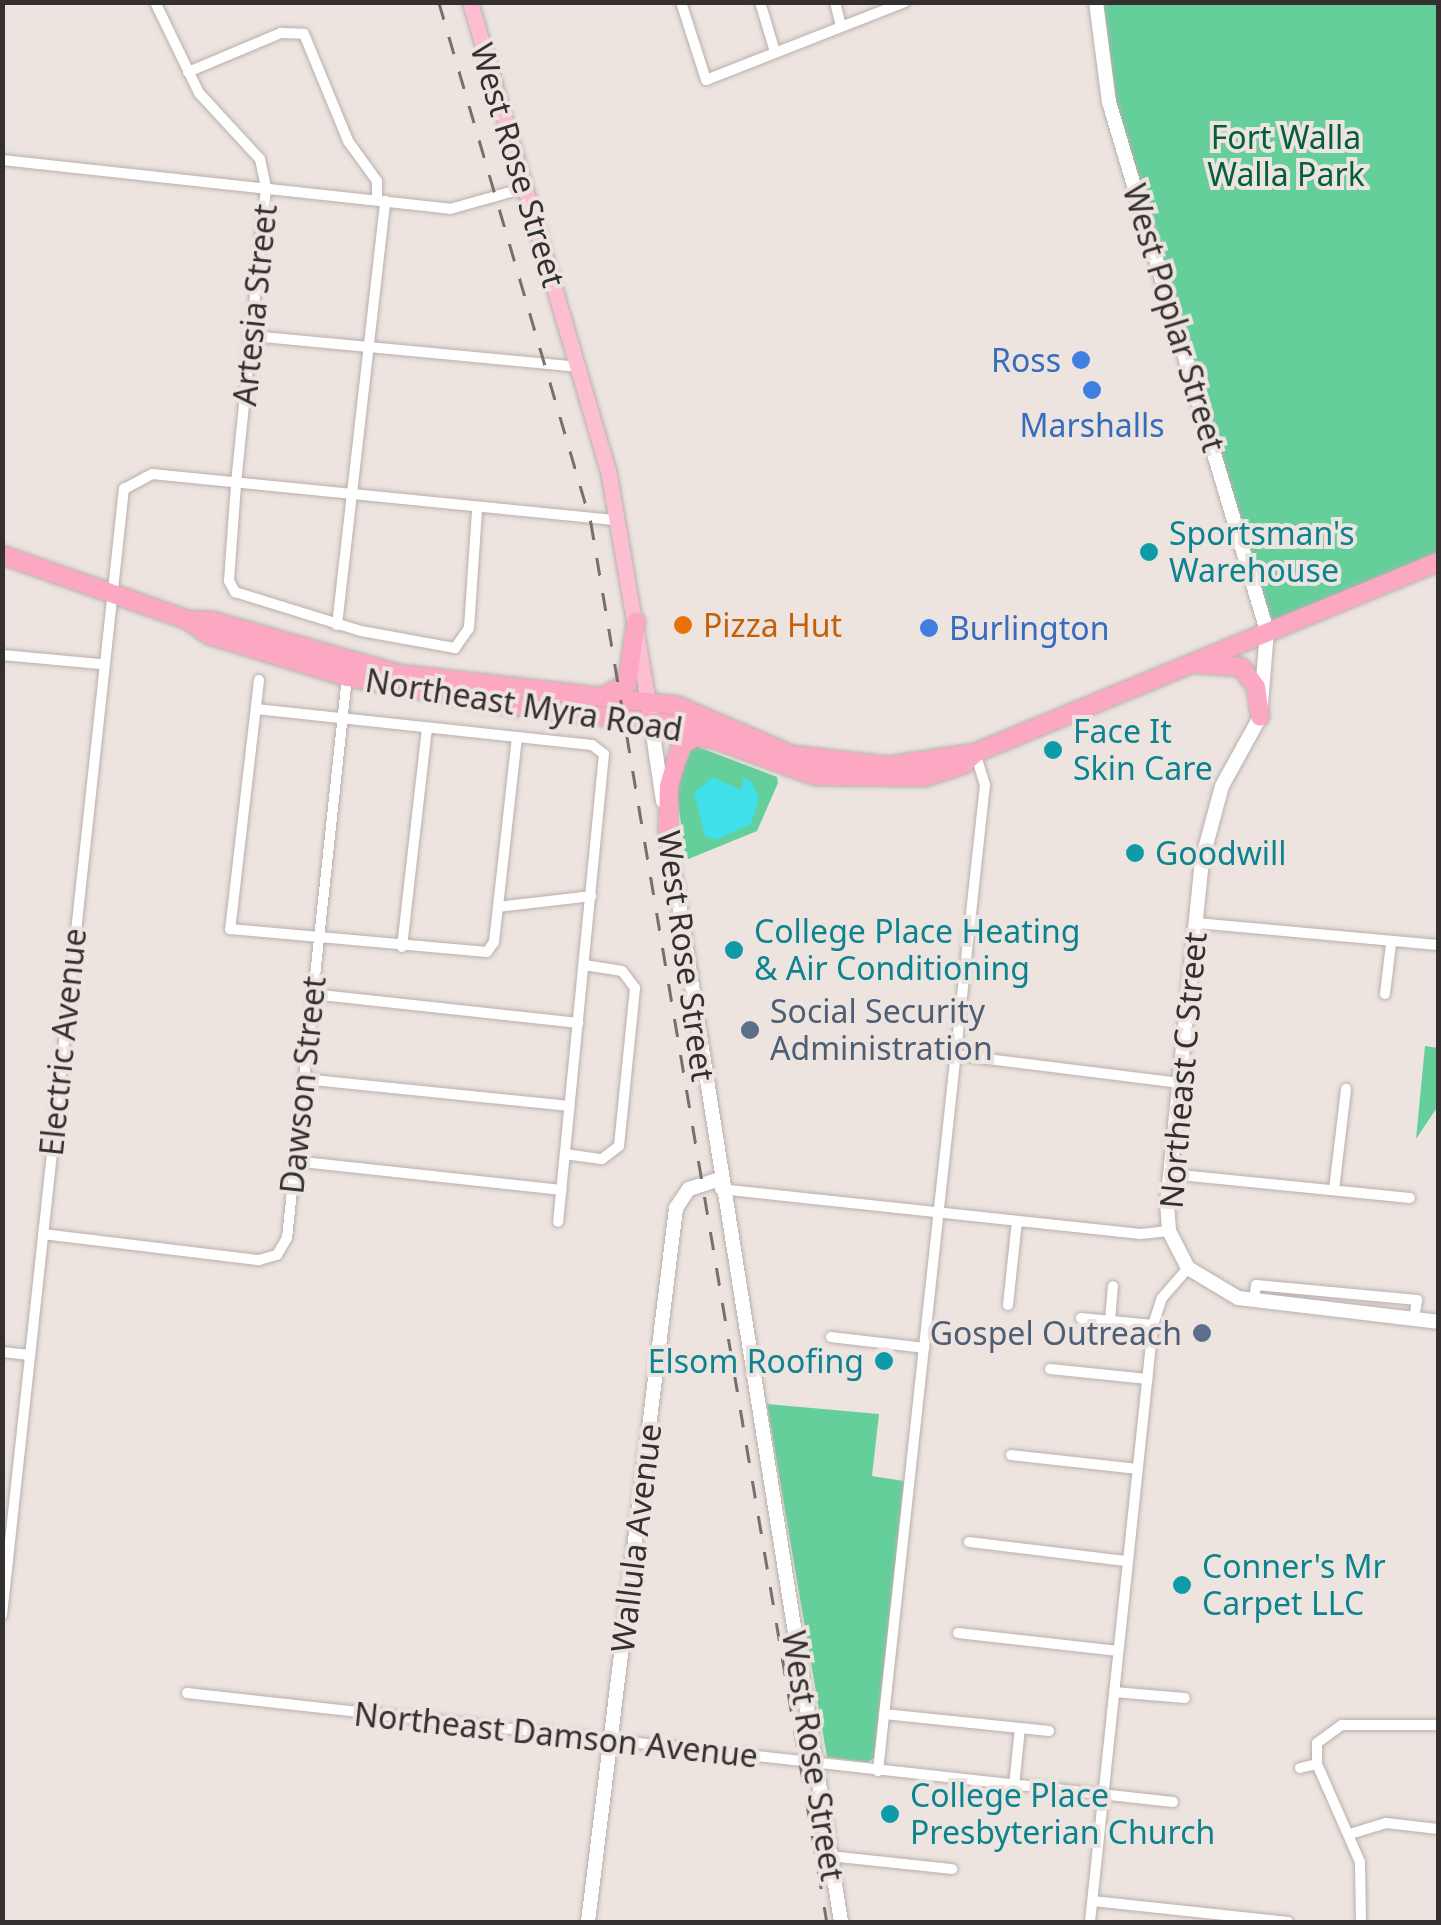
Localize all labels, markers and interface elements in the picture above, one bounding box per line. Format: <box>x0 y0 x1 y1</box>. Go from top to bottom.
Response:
street label: West Rose Street <box>463 39 573 291</box>
park label: Fort Walla Walla Park <box>1207 119 1365 194</box>
street label: West Poplar Street <box>1115 180 1233 456</box>
street label: Artesia Street <box>225 202 285 408</box>
place label: Ross <box>991 341 1061 379</box>
marker: Ross <box>1070 349 1092 371</box>
marker: Marshalls <box>1081 379 1103 401</box>
place label: Marshalls <box>1019 406 1165 444</box>
place label: Sportsman's Warehouse <box>1169 515 1355 590</box>
marker: Sportsman's Warehouse <box>1138 541 1160 563</box>
place label: Pizza Hut <box>703 606 842 644</box>
place label: Burlington <box>949 609 1109 647</box>
marker: Pizza Hut <box>672 614 694 636</box>
marker: Burlington <box>918 617 940 639</box>
street label: Northeast Myra Road <box>363 661 685 749</box>
place label: Face It Skin Care <box>1073 713 1213 788</box>
marker: Face It Skin Care <box>1042 739 1064 761</box>
street label: West Rose Street <box>649 828 723 1084</box>
place label: Goodwill <box>1155 834 1287 872</box>
marker: Goodwill <box>1124 842 1146 864</box>
place label: College Place Heating & Air Conditioning <box>754 913 1080 988</box>
street label: Electric Avenue <box>32 926 94 1158</box>
street label: Northeast C Street <box>1152 930 1214 1210</box>
marker: College Place Heating & Air Conditioning <box>723 939 745 961</box>
street label: Dawson Street <box>272 974 334 1196</box>
place label: Social Security Administration <box>770 993 993 1068</box>
marker: Social Security Administration <box>739 1019 761 1041</box>
place label: Gospel Outreach <box>930 1314 1182 1352</box>
marker: Gospel Outreach <box>1191 1322 1213 1344</box>
place label: Elsom Roofing <box>648 1342 864 1380</box>
marker: Elsom Roofing <box>873 1350 895 1372</box>
street label: Wallula Avenue <box>603 1421 669 1655</box>
place label: Conner's Mr Carpet LLC <box>1202 1548 1386 1623</box>
marker: Conner's Mr Carpet LLC <box>1171 1574 1193 1596</box>
street label: West Rose Street <box>774 1628 852 1884</box>
street label: Northeast Damson Avenue <box>352 1695 760 1775</box>
place label: College Place Presbyterian Church <box>910 1777 1215 1852</box>
marker: College Place Presbyterian Church <box>879 1803 901 1825</box>

